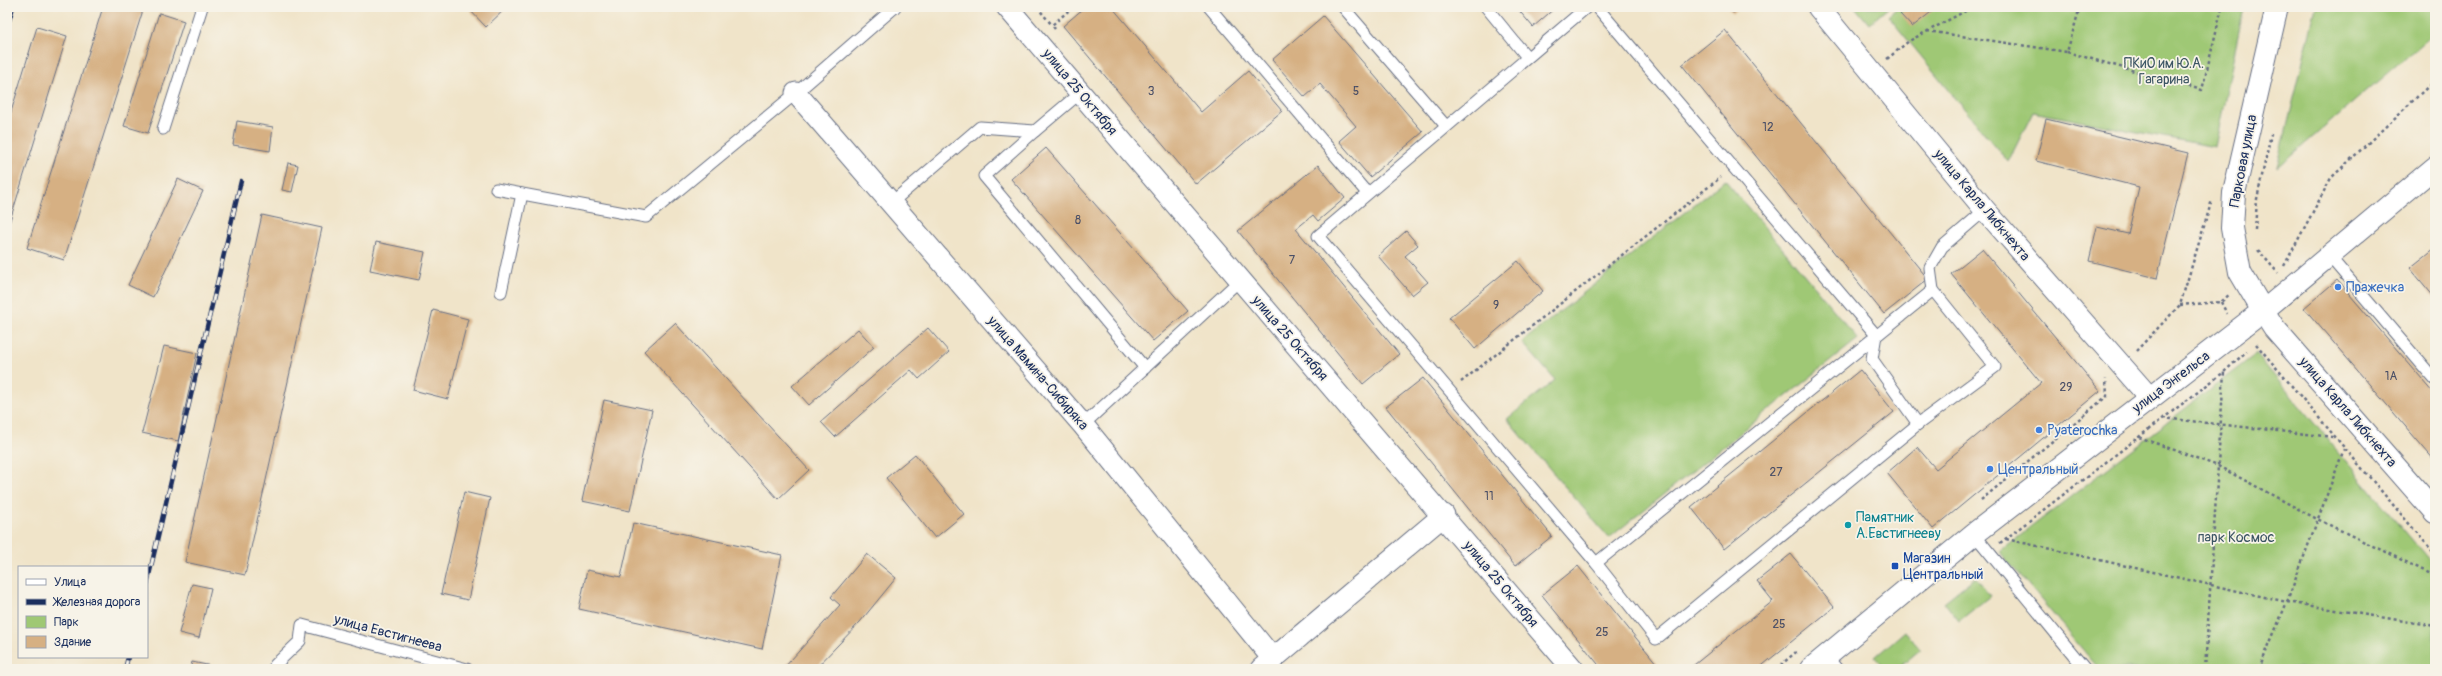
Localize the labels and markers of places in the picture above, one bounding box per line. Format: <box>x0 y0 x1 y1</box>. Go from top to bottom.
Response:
place label: Пражечка <box>2346 279 2404 296</box>
marker: Пражечка <box>2333 282 2343 292</box>
place label: Pyaterochka <box>2047 422 2118 439</box>
marker: Pyaterochka <box>2034 425 2044 435</box>
place label: Центральный <box>1998 461 2078 478</box>
marker: Центральный <box>1985 464 1995 474</box>
place label: Памятник А.Евстигнееву <box>1856 509 1941 542</box>
marker: Памятник А.Евстигнееву <box>1843 520 1853 530</box>
place label: Магазин Центральный <box>1903 550 1983 583</box>
marker: Магазин Центральный <box>1890 561 1900 571</box>

